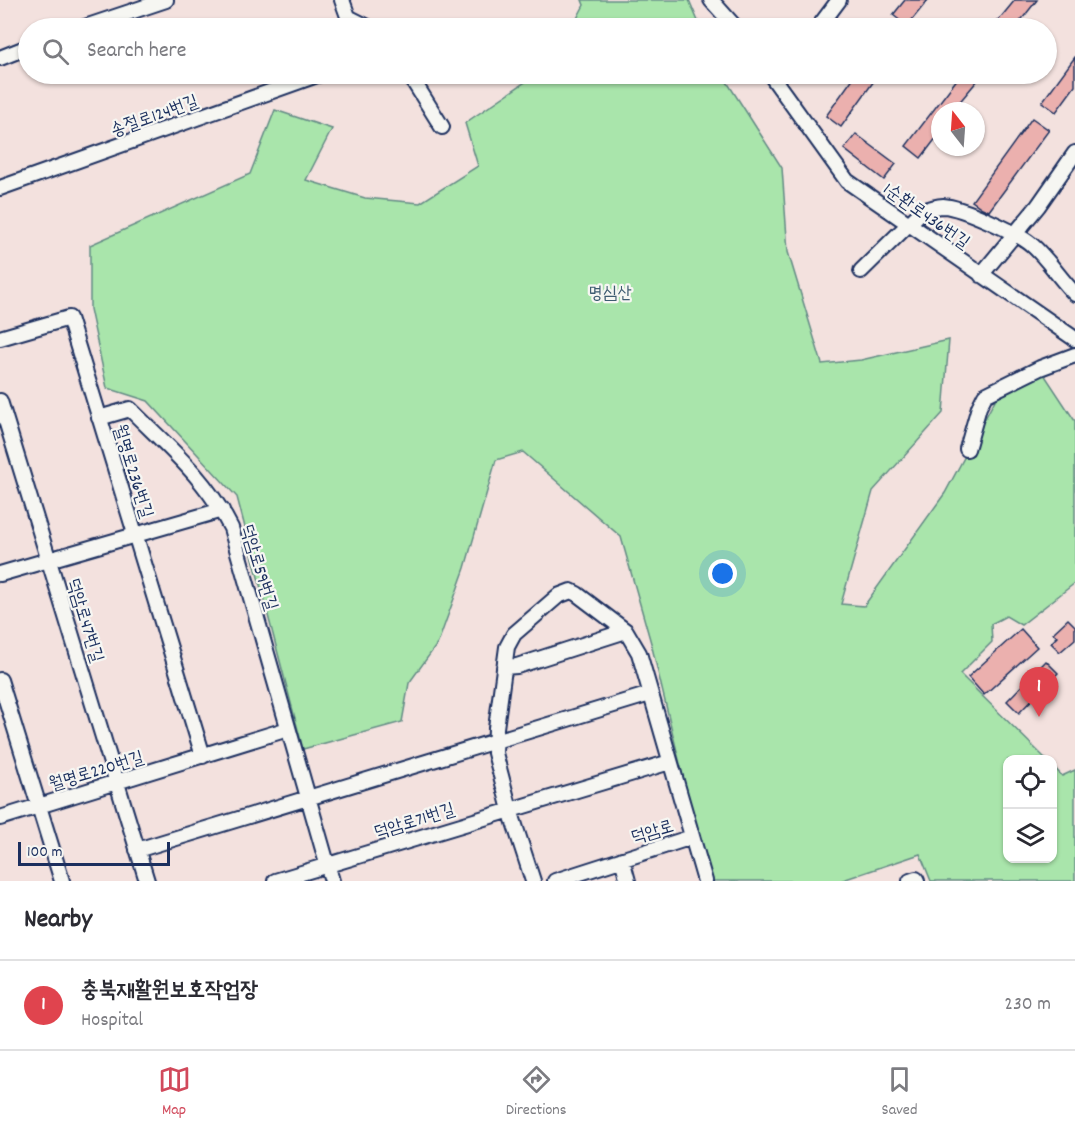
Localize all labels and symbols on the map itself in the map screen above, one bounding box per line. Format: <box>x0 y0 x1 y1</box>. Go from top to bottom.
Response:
street label: 송절로124번길 <box>107 90 203 145</box>
north arrow <box>931 102 985 156</box>
street label: 1순환로436번길 <box>877 178 974 256</box>
park label: 명심산 <box>588 282 632 307</box>
street label: 월명로236번길 <box>105 422 158 522</box>
street label: 덕암로59번길 <box>233 522 283 614</box>
your location <box>708 559 737 588</box>
street label: 덕암로47번길 <box>59 576 108 666</box>
pin: 1 <box>1020 668 1058 717</box>
street label: 월명로220번길 <box>46 746 148 799</box>
street label: 덕암로71번길 <box>371 798 459 847</box>
street label: 덕암로 <box>628 815 677 852</box>
scale bar <box>18 839 170 866</box>

